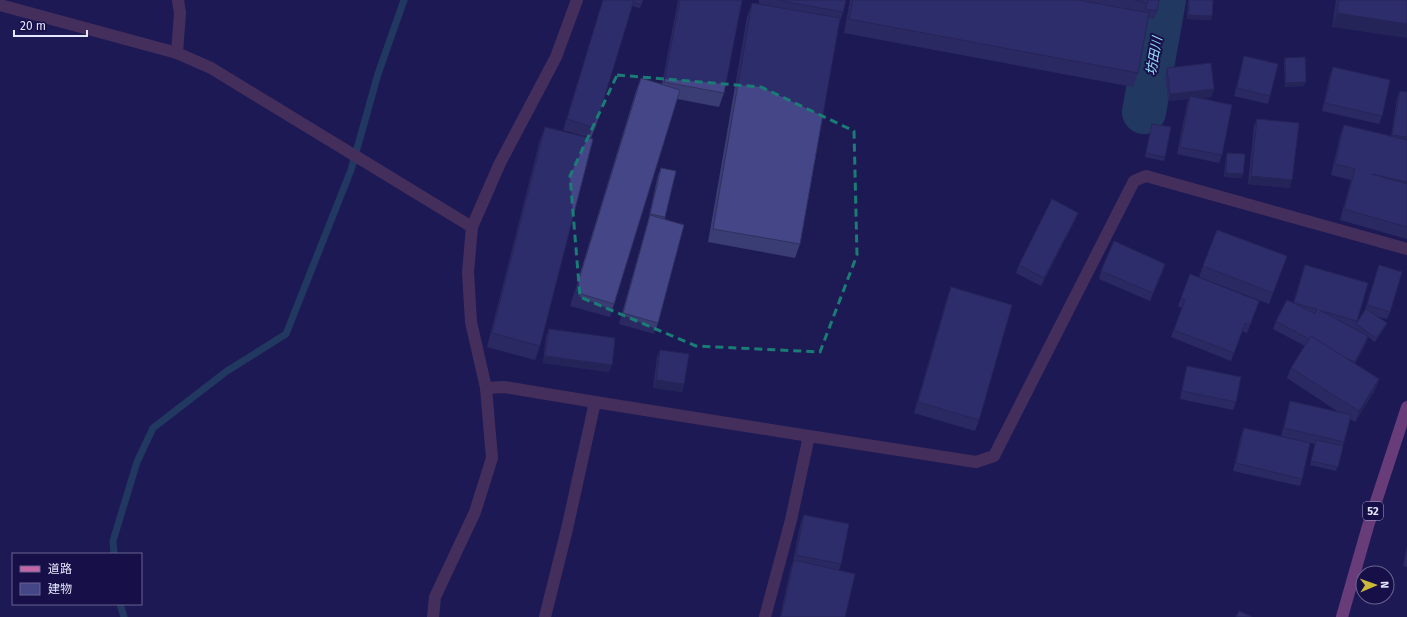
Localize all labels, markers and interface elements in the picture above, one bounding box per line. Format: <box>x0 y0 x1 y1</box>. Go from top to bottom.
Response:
scale bar <box>14 12 87 38</box>
text: 20 m <box>20 19 46 33</box>
water label: 坊田川 <box>1143 34 1165 77</box>
road number: 52 <box>1363 502 1383 520</box>
legend <box>12 553 142 605</box>
text: 道路 <box>48 562 72 576</box>
north arrow <box>1355 565 1395 605</box>
text: N <box>1378 581 1391 589</box>
text: 建物 <box>48 582 72 596</box>

